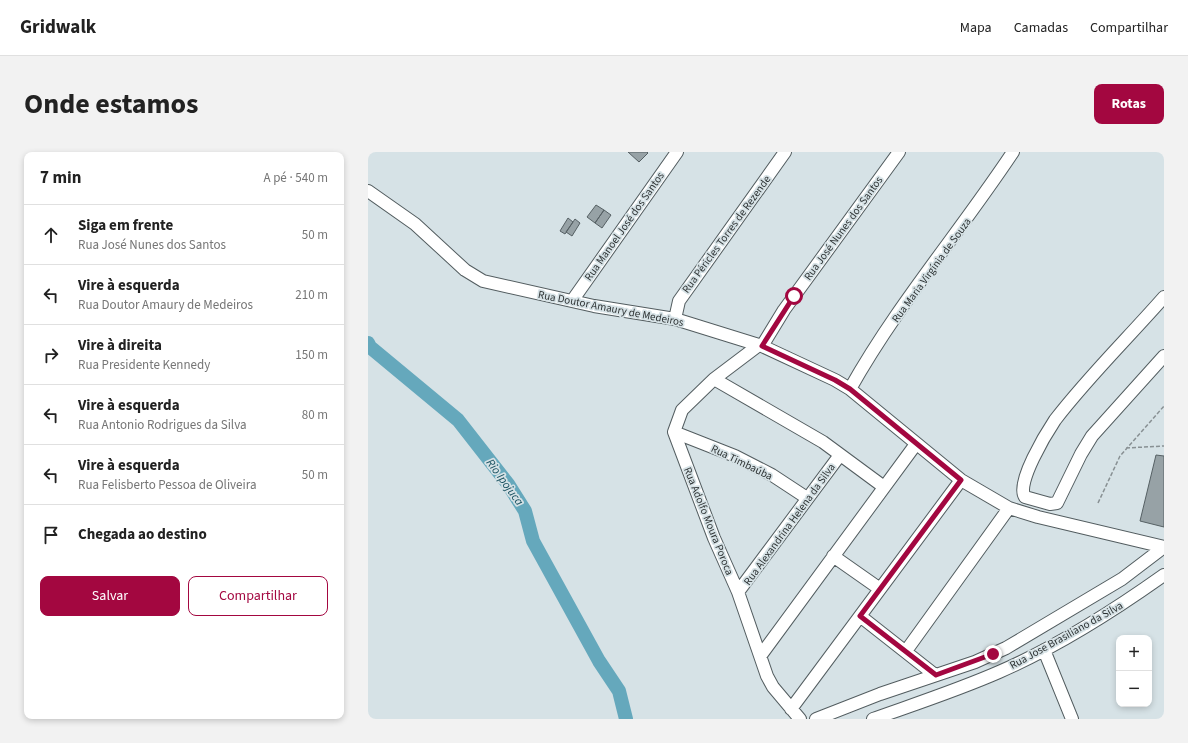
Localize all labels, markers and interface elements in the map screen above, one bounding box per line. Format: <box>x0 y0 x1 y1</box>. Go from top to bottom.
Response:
text: Gridwalk <box>20 14 96 41</box>
text: Mapa <box>960 18 992 38</box>
text: Camadas <box>1014 18 1068 38</box>
text: Compartilhar <box>1090 18 1168 38</box>
text: Onde estamos <box>24 84 198 124</box>
button: Rotas <box>1094 84 1164 124</box>
text: 7 min <box>40 166 81 190</box>
street label: Rua Manoel José dos Santos <box>581 168 668 284</box>
text: A pé · 540 m <box>263 169 328 187</box>
street label: Rua Péricles Torres de Rezende <box>679 172 774 296</box>
street label: Rua José Nunes dos Santos <box>801 173 887 283</box>
text: Siga em frente <box>78 215 173 236</box>
street label: Rua Maria Virgínia de Souza <box>888 215 975 326</box>
icon: ahead <box>40 224 62 246</box>
text: 50 m <box>302 226 328 244</box>
text: Rua José Nunes dos Santos <box>78 236 226 254</box>
text: Vire à esquerda <box>78 275 180 296</box>
icon: left <box>40 284 62 306</box>
text: 210 m <box>295 286 328 304</box>
street label: Rua Doutor Amaury de Medeiros <box>537 287 685 330</box>
route start <box>785 287 803 305</box>
text: Rua Doutor Amaury de Medeiros <box>78 296 253 314</box>
text: Vire à direita <box>78 335 162 356</box>
icon: right <box>40 344 62 366</box>
text: 150 m <box>295 346 328 364</box>
text: Rua Presidente Kennedy <box>78 356 210 374</box>
text: Vire à esquerda <box>78 395 180 416</box>
icon: left <box>40 404 62 426</box>
text: 80 m <box>302 406 328 424</box>
text: Rua Antonio Rodrigues da Silva <box>78 416 247 434</box>
street label: Rua Timbaúba <box>709 441 775 484</box>
text: Vire à esquerda <box>78 455 180 476</box>
water label: Rio Ipojuca <box>482 455 528 510</box>
street label: Rua Alexandrina Helena da Silva <box>740 460 839 588</box>
icon: left <box>40 464 62 486</box>
street label: Rua Adolfo Moura Poroca <box>680 465 737 577</box>
text: 50 m <box>302 466 328 484</box>
text: Rua Felisberto Pessoa de Oliveira <box>78 476 257 494</box>
icon: arrive <box>40 524 62 546</box>
text: Chegada ao destino <box>78 524 207 545</box>
button: Salvar <box>40 576 180 616</box>
button: Compartilhar <box>188 576 328 616</box>
street label: Rua Jose Brasiliano da Silva <box>1007 598 1126 673</box>
map controls <box>1116 635 1152 707</box>
button: + <box>1116 635 1152 671</box>
route end <box>984 645 1002 663</box>
button: − <box>1116 671 1152 707</box>

